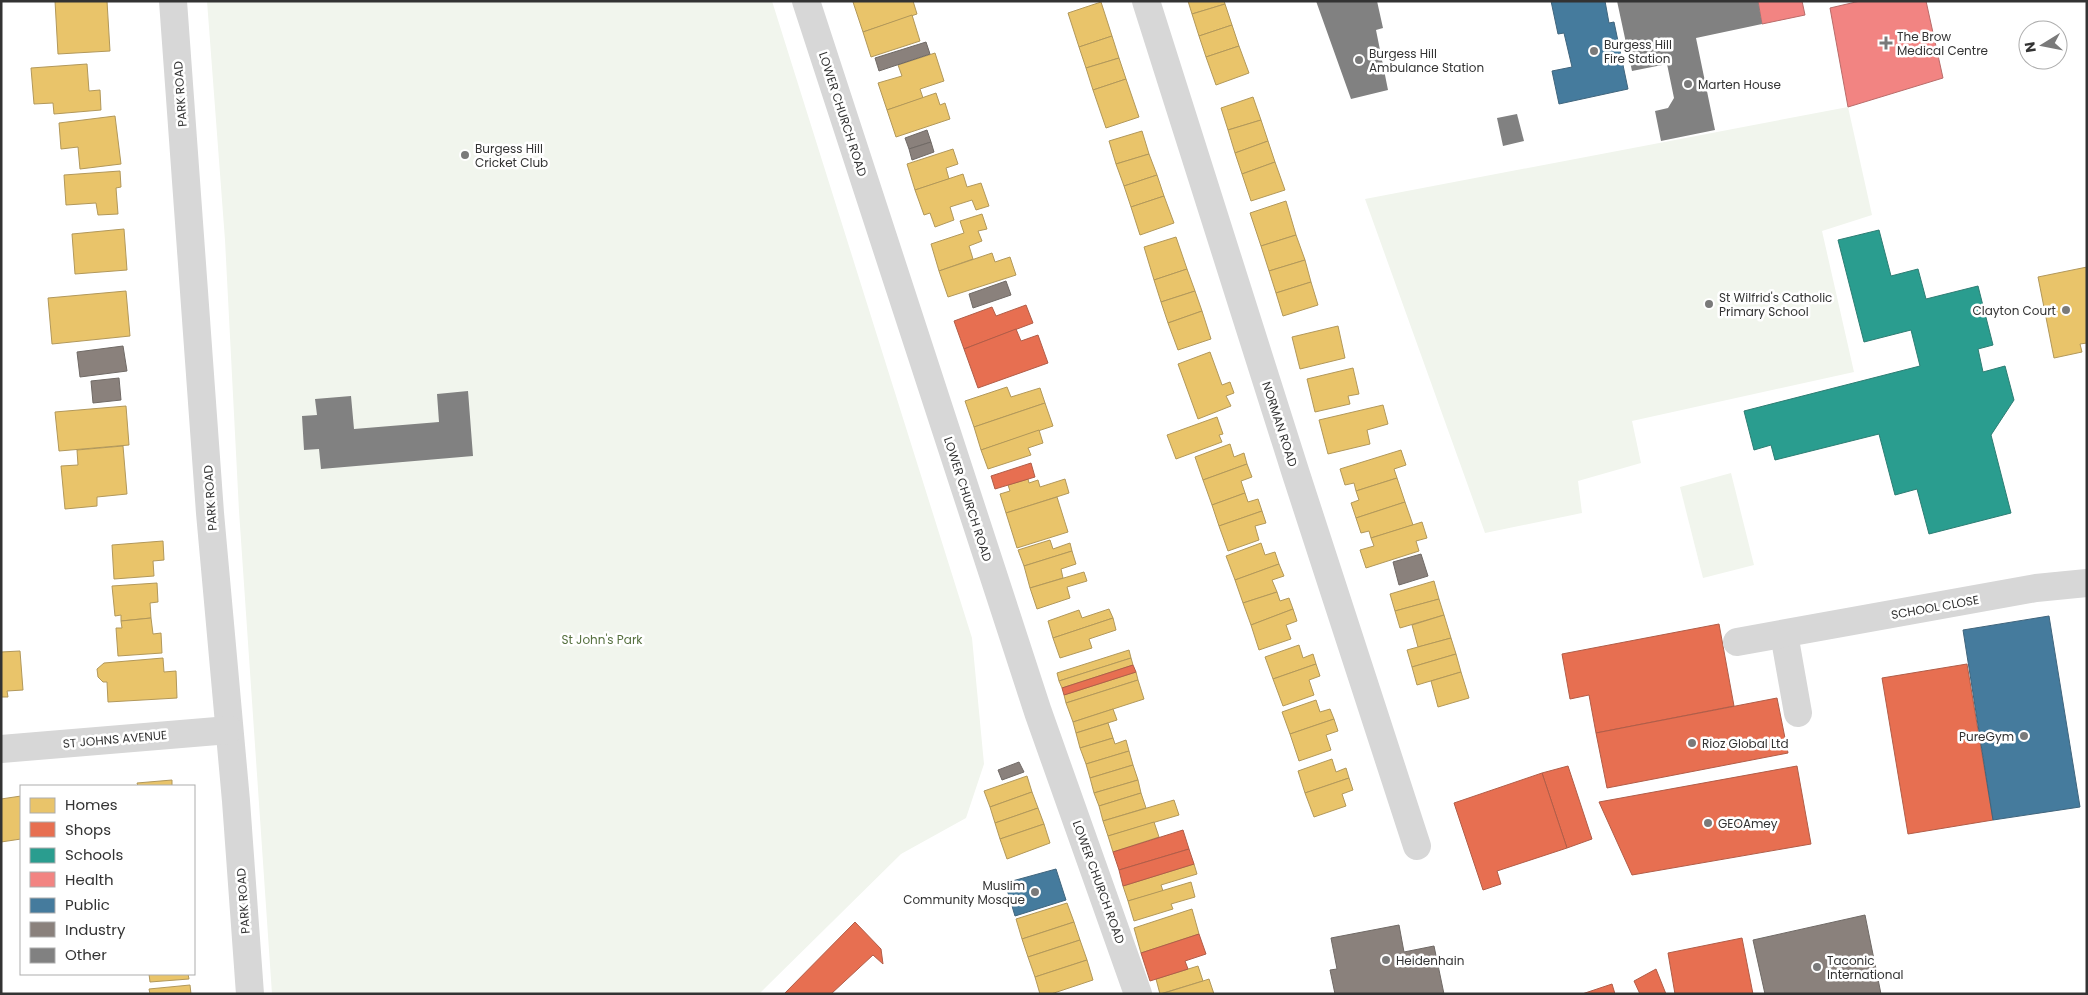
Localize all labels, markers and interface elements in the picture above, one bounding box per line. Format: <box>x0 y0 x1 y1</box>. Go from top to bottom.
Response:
north arrow <box>2018 20 2068 70</box>
place label: The Brow Medical Centre <box>1897 28 1988 59</box>
place label: Burgess Hill Fire Station <box>1604 36 1672 67</box>
marker: The Brow Medical Centre <box>1879 36 1893 50</box>
text: N <box>2019 40 2041 54</box>
place label: Burgess Hill Ambulance Station <box>1369 45 1484 76</box>
marker: Burgess Hill Fire Station <box>1588 45 1600 57</box>
street label: LOWER CHURCH ROAD <box>815 50 871 178</box>
marker: Burgess Hill Ambulance Station <box>1353 54 1365 66</box>
street label: PARK ROAD <box>169 60 191 128</box>
place label: Marten House <box>1698 76 1781 93</box>
marker: Marten House <box>1682 78 1694 90</box>
place label: Burgess Hill Cricket Club <box>475 140 548 171</box>
marker: Burgess Hill Cricket Club <box>459 149 471 161</box>
place label: St Wilfrid's Catholic Primary School <box>1719 289 1832 320</box>
marker: St Wilfrid's Catholic Primary School <box>1703 298 1715 310</box>
place label: Clayton Court <box>1973 302 2056 319</box>
marker: Clayton Court <box>2060 304 2072 316</box>
street label: NORMAN ROAD <box>1258 379 1302 469</box>
street label: LOWER CHURCH ROAD <box>940 435 996 563</box>
street label: PARK ROAD <box>199 464 221 532</box>
street label: SCHOOL CLOSE <box>1890 591 1980 623</box>
park label: St John's Park <box>561 631 643 648</box>
street label: ST JOHNS AVENUE <box>62 726 168 752</box>
place label: PureGym <box>1959 728 2014 745</box>
marker: PureGym <box>2018 730 2030 742</box>
place label: Rioz Global Ltd <box>1702 735 1789 752</box>
marker: Rioz Global Ltd <box>1686 737 1698 749</box>
legend <box>20 785 195 975</box>
text: Homes <box>65 794 118 815</box>
place label: GEOAmey <box>1718 815 1778 832</box>
marker: GEOAmey <box>1702 817 1714 829</box>
street label: LOWER CHURCH ROAD <box>1069 818 1129 946</box>
text: Shops <box>65 819 111 840</box>
text: Schools <box>65 844 123 865</box>
street label: PARK ROAD <box>232 867 254 935</box>
text: Health <box>65 869 114 890</box>
place label: Muslim Community Mosque <box>903 877 1025 908</box>
marker: Muslim Community Mosque <box>1029 886 1041 898</box>
text: Public <box>65 894 110 915</box>
text: Industry <box>65 919 126 940</box>
text: Other <box>65 944 107 965</box>
place label: Heidenhain <box>1396 952 1464 969</box>
place label: Taconic International <box>1827 952 1904 983</box>
marker: Heidenhain <box>1380 954 1392 966</box>
marker: Taconic International <box>1811 961 1823 973</box>

